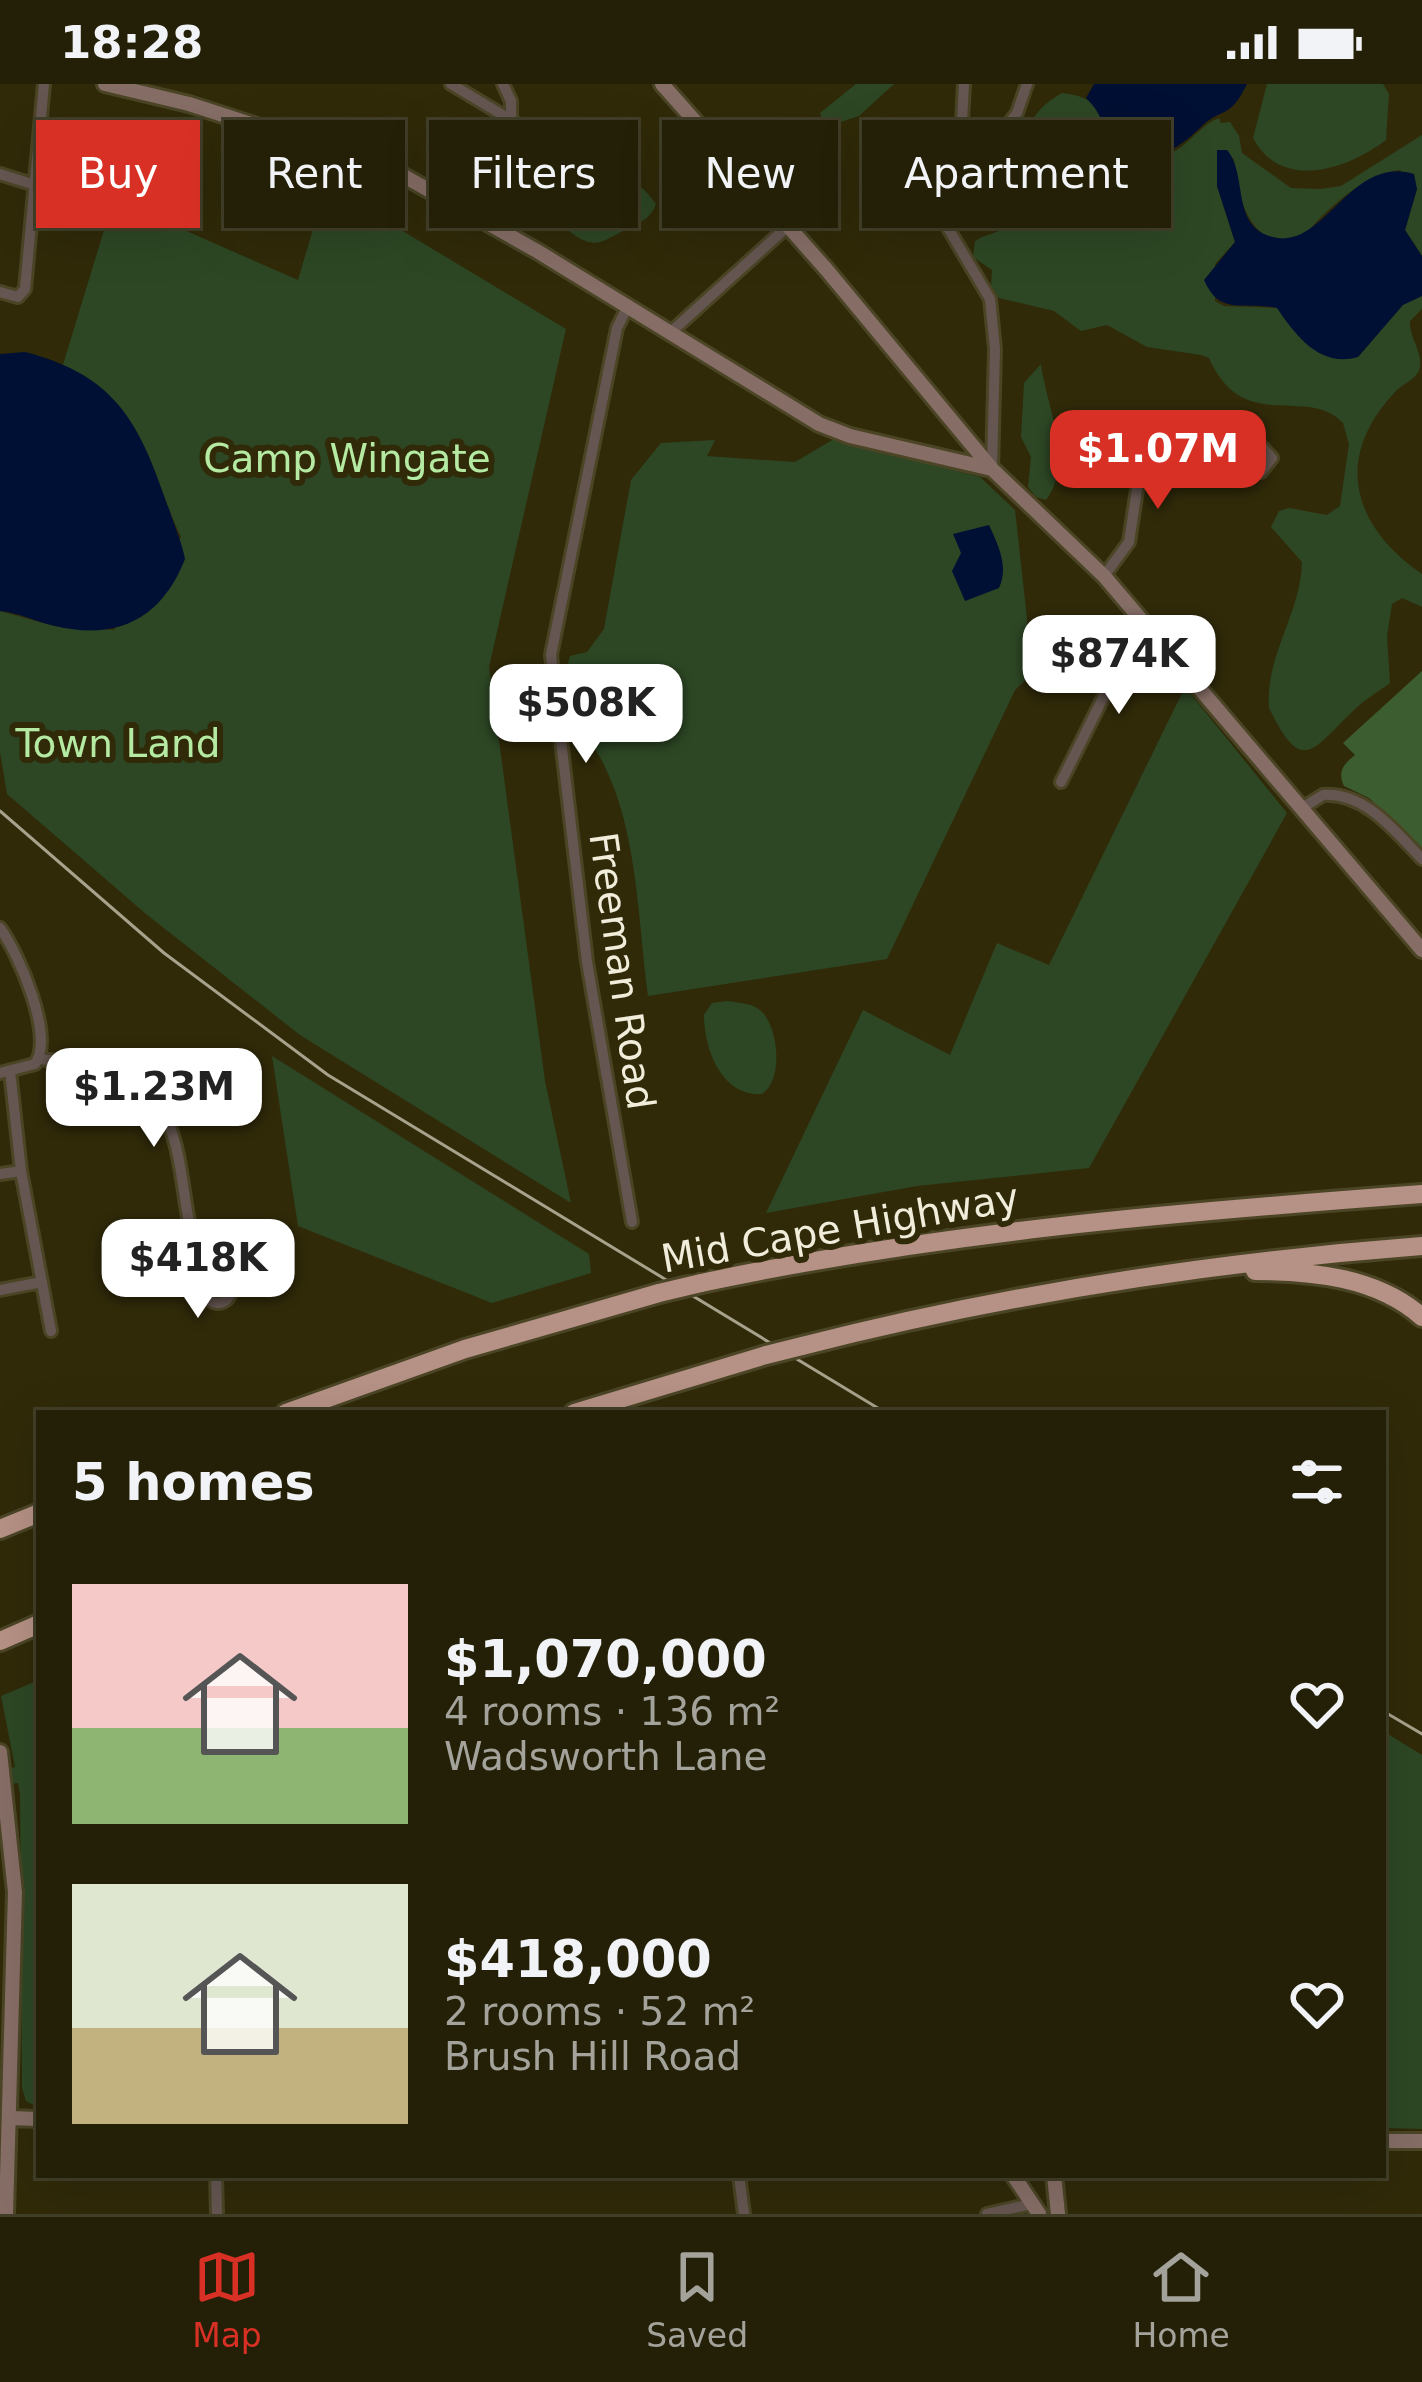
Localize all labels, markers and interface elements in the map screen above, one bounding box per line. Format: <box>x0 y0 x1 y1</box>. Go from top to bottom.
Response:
text: 18:28 <box>60 16 203 69</box>
chip: Buy <box>36 120 200 228</box>
chip: Rent <box>224 120 405 228</box>
chip: Filters <box>429 120 638 228</box>
chip: New <box>662 120 838 228</box>
chip: Apartment <box>862 120 1171 228</box>
pin: $1.07M <box>1060 410 1256 512</box>
text: $1.07M <box>1077 426 1239 471</box>
park label: Camp Wingate <box>203 436 491 481</box>
pin: $874K <box>1035 615 1203 717</box>
text: $874K <box>1050 631 1188 676</box>
pin: $508K <box>502 664 670 766</box>
text: $508K <box>517 680 655 725</box>
park label: Town Land <box>14 721 221 766</box>
street label: Freeman Road <box>580 829 664 1113</box>
pin: $1.23M <box>56 1048 252 1150</box>
text: $1.23M <box>73 1064 235 1109</box>
street label: Mid Cape Highway <box>658 1174 1022 1282</box>
pin: $418K <box>114 1219 282 1321</box>
text: $418K <box>129 1235 267 1280</box>
icon: filters <box>1284 1449 1350 1515</box>
text: 5 homes <box>72 1453 315 1512</box>
text: $1,070,000 <box>444 1630 767 1689</box>
icon: home <box>168 1632 312 1776</box>
icon: heart <box>1284 1671 1350 1737</box>
text: 4 rooms · 136 m² <box>444 1689 780 1734</box>
text: Wadsworth Lane <box>444 1734 768 1779</box>
text: $418,000 <box>444 1930 712 1989</box>
icon: home <box>168 1932 312 2076</box>
icon: heart <box>1284 1971 1350 2037</box>
text: 2 rooms · 52 m² <box>444 1989 755 2034</box>
text: Brush Hill Road <box>444 2034 741 2079</box>
tab: Map <box>192 2244 262 2355</box>
tab: Saved <box>646 2244 748 2355</box>
tab: Home <box>1132 2244 1230 2355</box>

